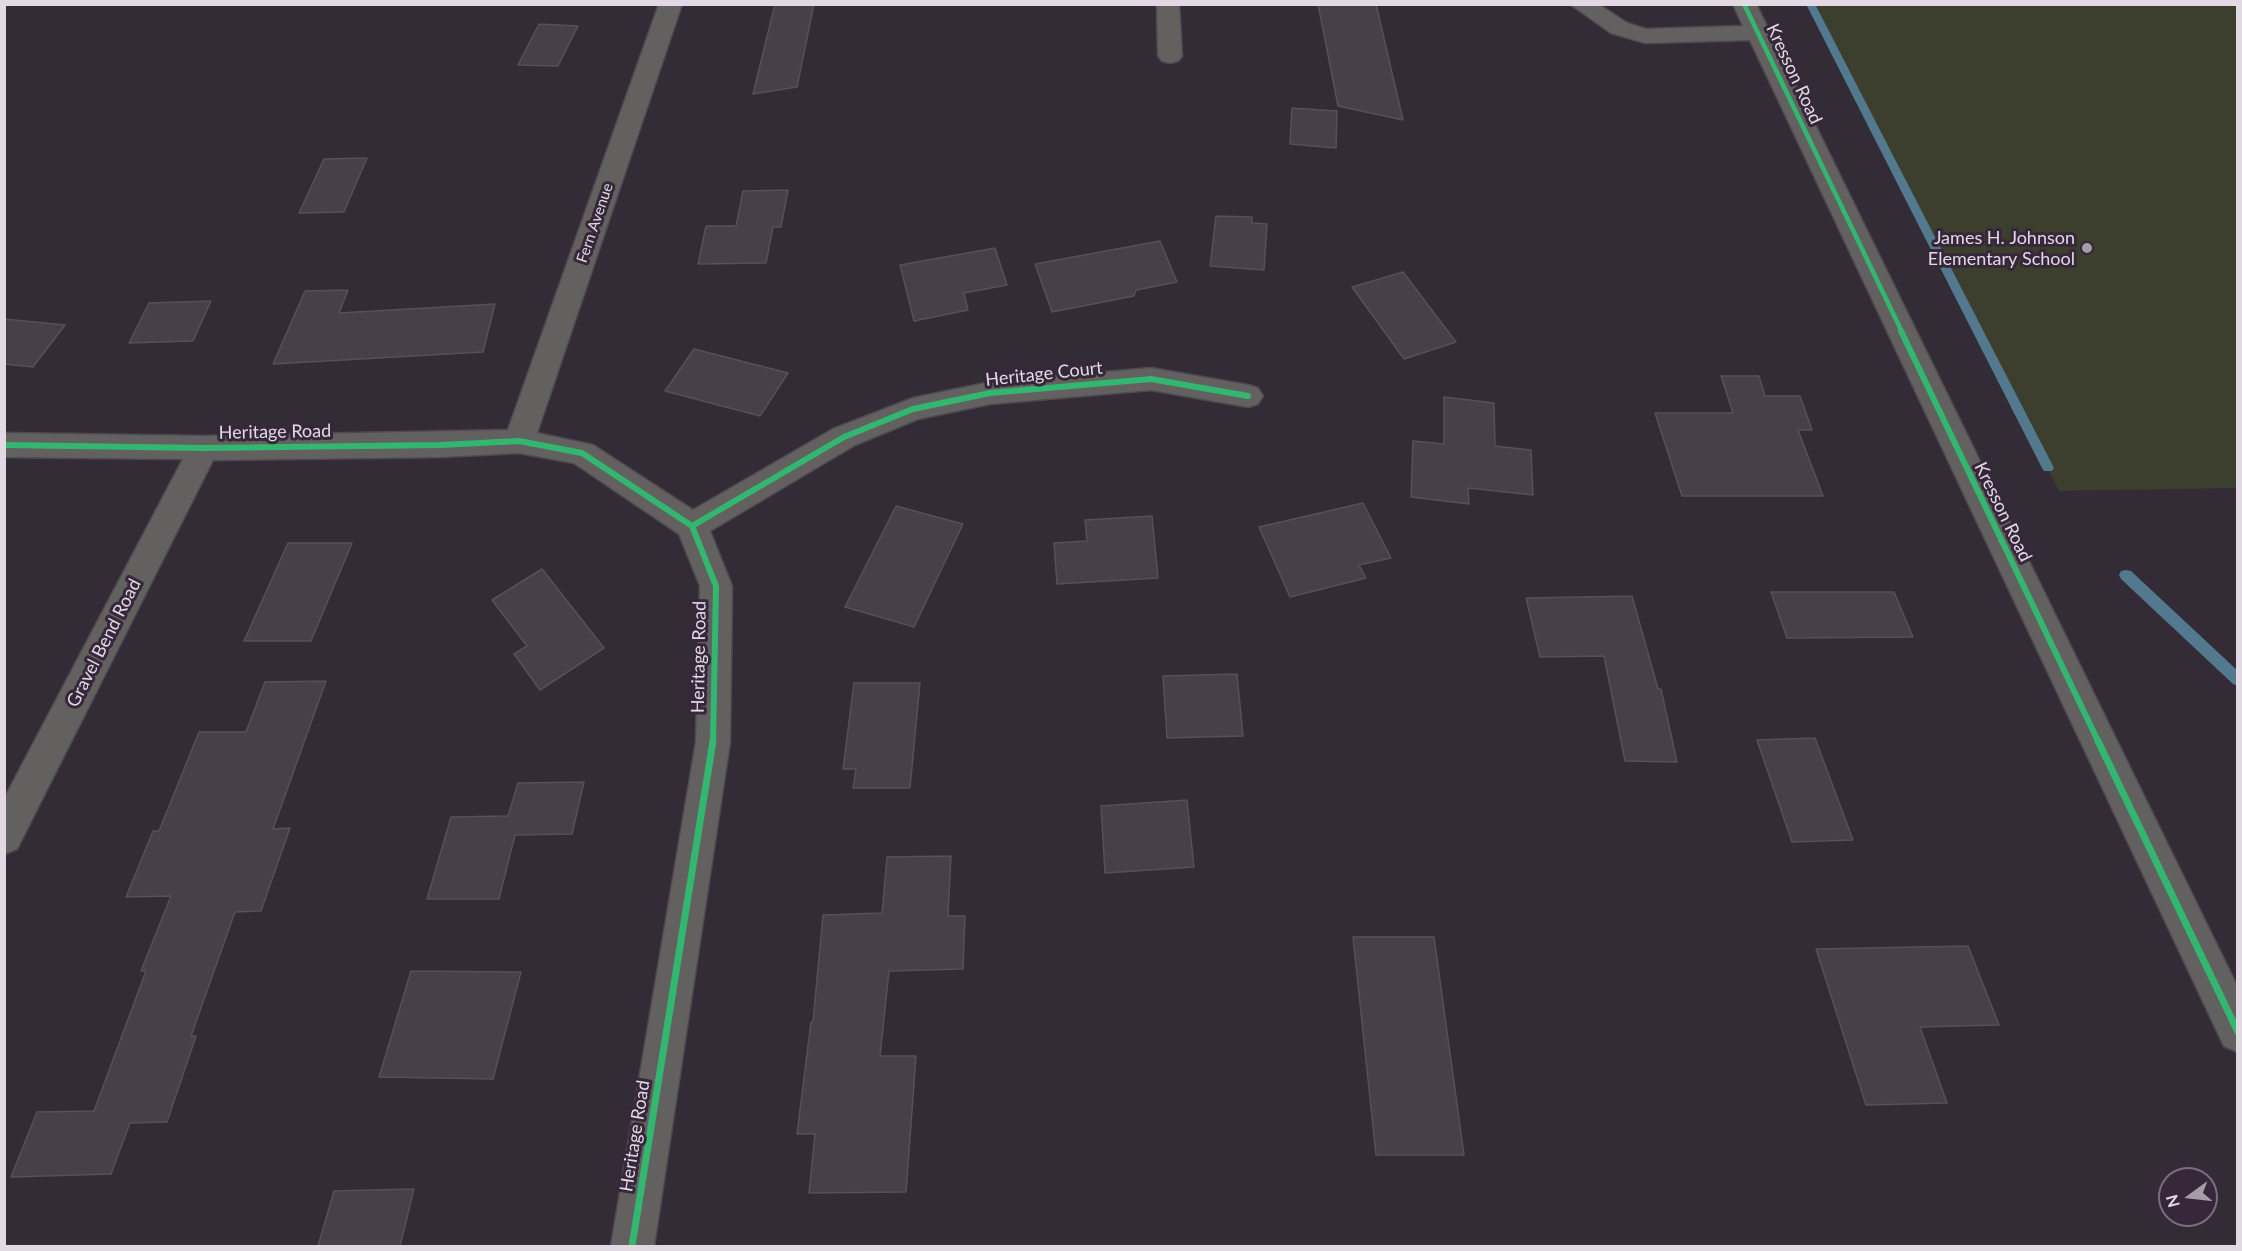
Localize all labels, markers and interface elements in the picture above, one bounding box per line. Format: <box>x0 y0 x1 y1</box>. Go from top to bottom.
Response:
street label: Kresson Road <box>1761 21 1827 127</box>
street label: Fern Avenue <box>573 181 617 265</box>
place label: James H. Johnson Elementary School <box>1928 227 2075 270</box>
marker: James H. Johnson Elementary School <box>2080 241 2094 255</box>
street label: Heritage Court <box>984 357 1104 391</box>
street label: Heritage Road <box>219 420 331 444</box>
street label: Kresson Road <box>1970 459 2036 565</box>
street label: Gravel Bend Road <box>62 575 146 711</box>
street label: Heritage Road <box>687 601 711 713</box>
street label: Heritage Road <box>616 1079 654 1193</box>
north arrow <box>2158 1167 2218 1227</box>
text: N <box>2161 1193 2183 1210</box>

